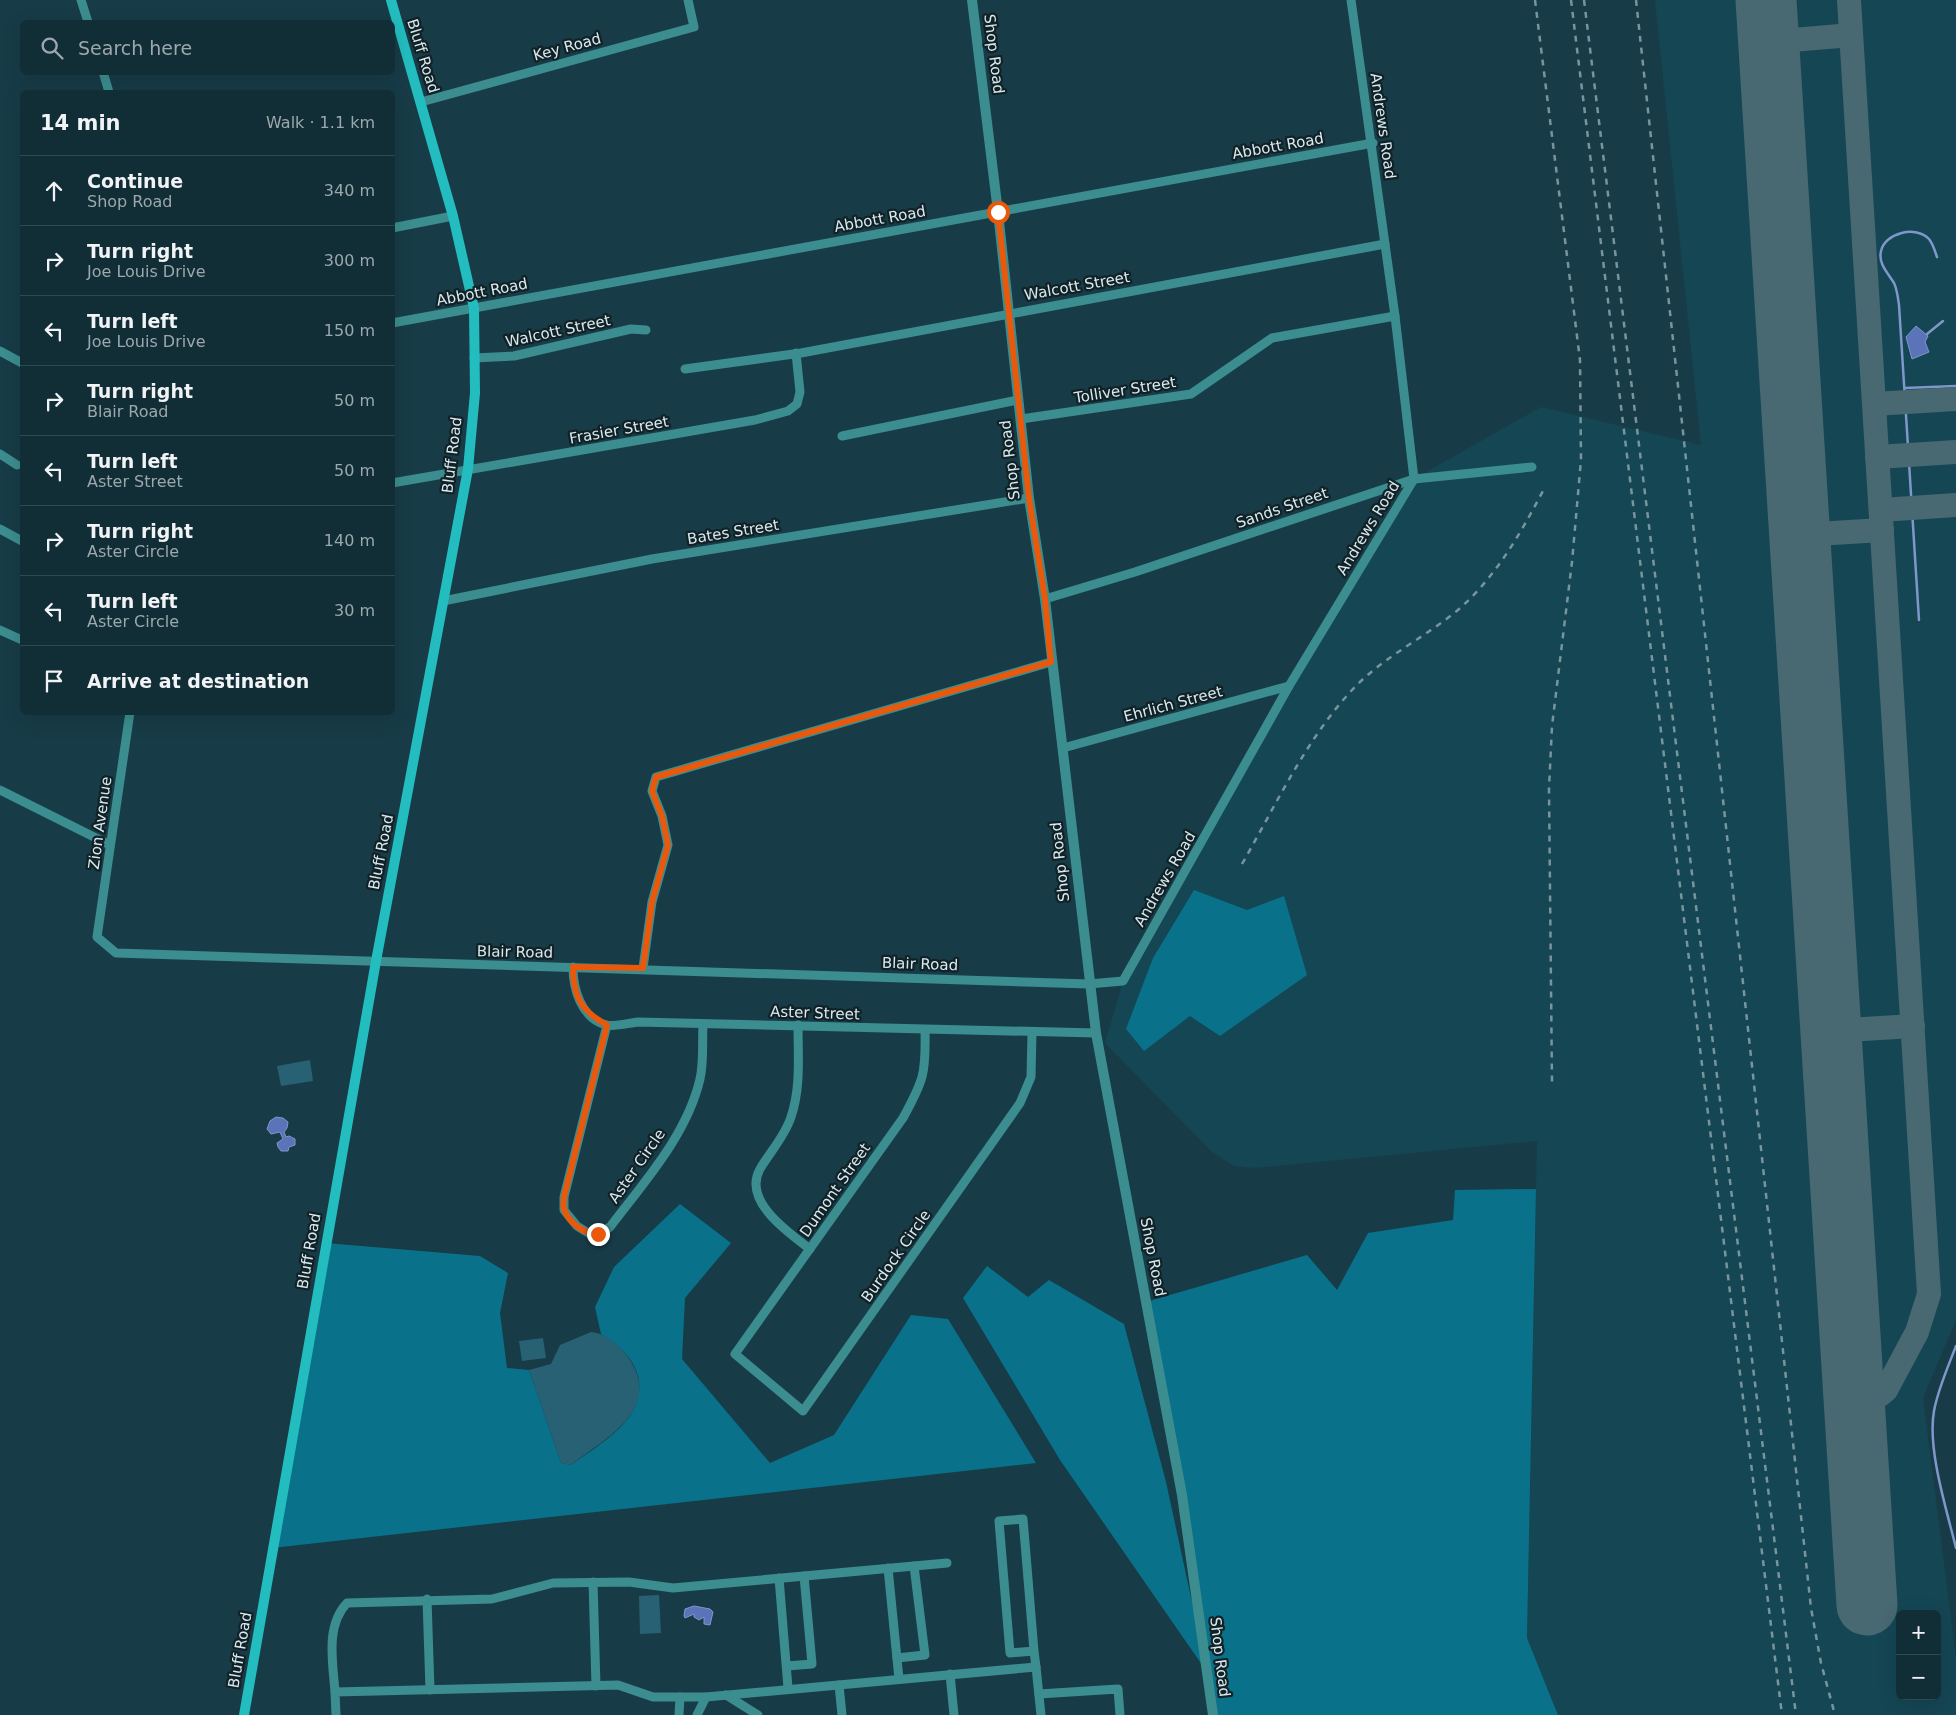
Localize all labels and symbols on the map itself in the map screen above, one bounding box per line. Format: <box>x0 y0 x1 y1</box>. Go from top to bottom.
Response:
street label: Shop Road <box>980 13 1008 95</box>
street label: Bluff Road <box>403 17 443 95</box>
street label: Key Road <box>531 29 603 65</box>
street label: Andrews Road <box>1367 72 1399 180</box>
street label: Abbott Road <box>1231 129 1325 163</box>
route start <box>987 201 1010 224</box>
street label: Abbott Road <box>833 202 927 236</box>
street label: Walcott Street <box>1023 268 1131 304</box>
street label: Abbott Road <box>435 274 529 310</box>
street label: Walcott Street <box>504 311 612 351</box>
street label: Tolliver Street <box>1072 373 1177 407</box>
street label: Frasier Street <box>568 412 670 448</box>
street label: Bluff Road <box>438 416 466 494</box>
street label: Shop Road <box>996 419 1024 501</box>
street label: Andrews Road <box>1333 478 1403 578</box>
street label: Sands Street <box>1234 484 1330 532</box>
street label: Bates Street <box>686 516 780 548</box>
street label: Ehrlich Street <box>1122 682 1225 726</box>
street label: Zion Avenue <box>85 775 115 871</box>
street label: Bluff Road <box>365 813 397 891</box>
street label: Shop Road <box>1047 821 1073 903</box>
street label: Andrews Road <box>1130 828 1200 930</box>
street label: Blair Road <box>477 942 553 962</box>
street label: Blair Road <box>882 954 958 974</box>
street label: Aster Street <box>770 1002 860 1024</box>
street label: Aster Circle <box>605 1126 669 1206</box>
street label: Dumont Street <box>796 1139 874 1240</box>
street label: Burdock Circle <box>858 1207 934 1305</box>
street label: Bluff Road <box>293 1212 325 1290</box>
street label: Shop Road <box>1137 1216 1169 1298</box>
route end <box>587 1223 610 1246</box>
street label: Bluff Road <box>224 1611 256 1689</box>
street label: Shop Road <box>1206 1616 1234 1698</box>

